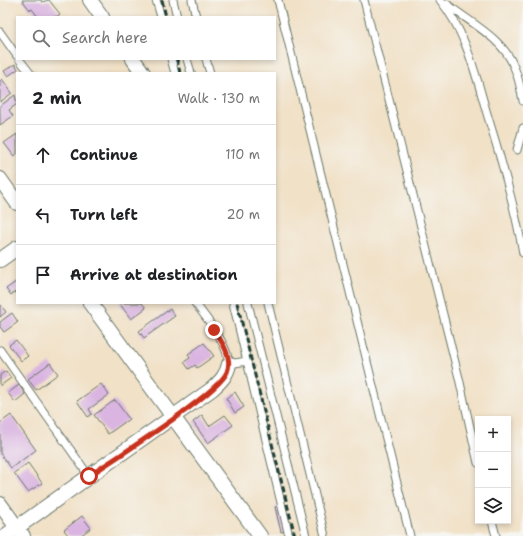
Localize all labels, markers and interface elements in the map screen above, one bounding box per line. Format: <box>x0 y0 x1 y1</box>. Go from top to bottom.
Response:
search box <box>16 16 276 60</box>
icon: search <box>30 27 52 49</box>
text: Search here <box>62 28 148 48</box>
text: 2 min <box>32 87 82 109</box>
text: Walk · 130 m <box>178 90 260 107</box>
icon: ahead <box>32 144 54 166</box>
text: Continue <box>70 145 138 165</box>
text: 110 m <box>225 146 260 163</box>
icon: left <box>32 204 54 226</box>
text: Turn left <box>70 205 138 225</box>
text: 20 m <box>227 206 260 223</box>
icon: arrive <box>32 264 54 286</box>
text: Arrive at destination <box>70 265 238 285</box>
route end <box>205 321 223 339</box>
map controls <box>475 416 511 524</box>
button: + <box>475 416 511 452</box>
button: − <box>475 452 511 488</box>
route start <box>80 467 98 485</box>
button: layers <box>475 488 511 524</box>

